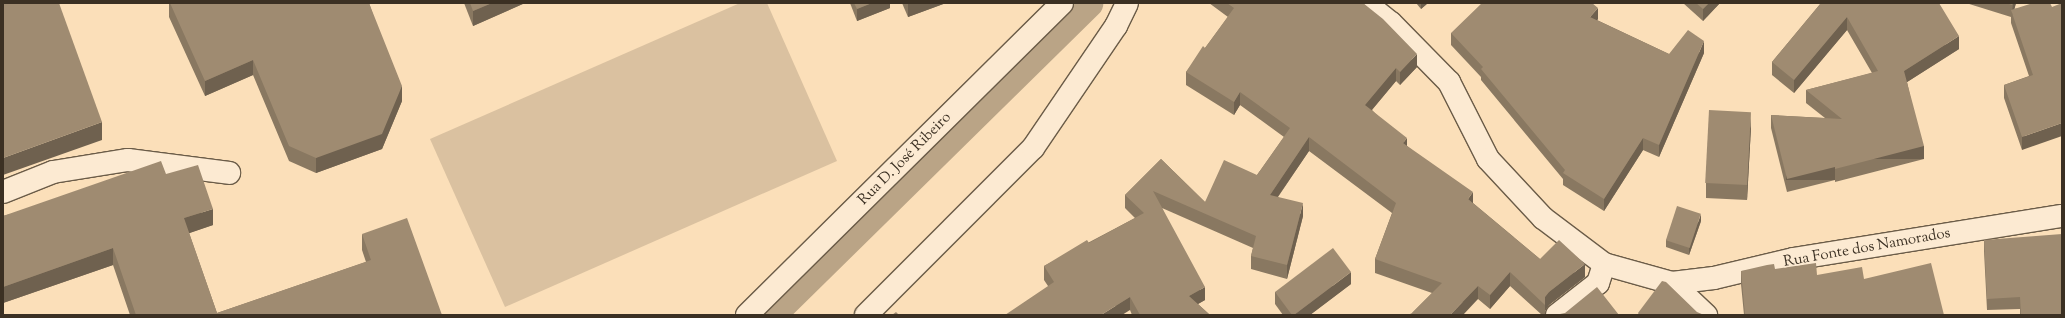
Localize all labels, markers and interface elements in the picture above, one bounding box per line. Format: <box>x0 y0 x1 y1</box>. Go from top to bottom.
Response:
street label: Rua D. José Ribeiro <box>855 109 955 209</box>
street label: Rua Fonte dos Namorados <box>1782 224 1952 272</box>

